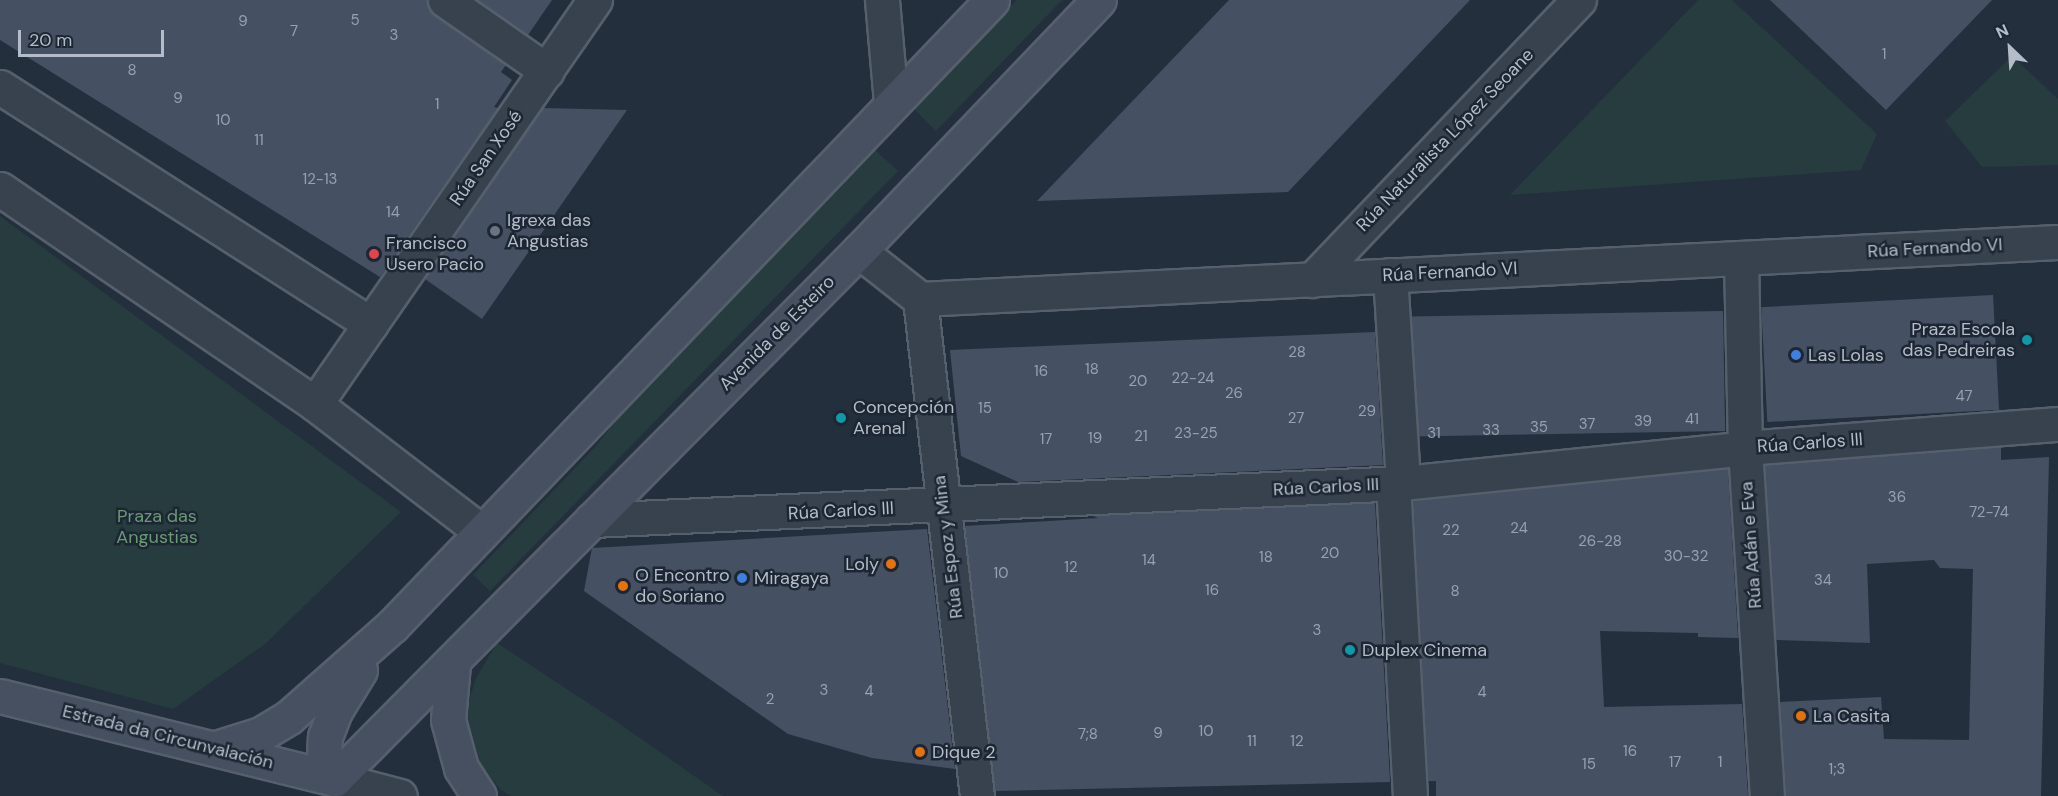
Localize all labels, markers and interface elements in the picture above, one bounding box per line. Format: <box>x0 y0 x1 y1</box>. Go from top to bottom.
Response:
house number: 5 <box>350 12 360 30</box>
house number: 9 <box>238 13 248 31</box>
scale bar <box>21 18 166 56</box>
north arrow <box>1980 18 2040 78</box>
text: N <box>1992 19 2012 43</box>
house number: 7 <box>290 23 298 41</box>
house number: 3 <box>390 27 398 45</box>
text: 20 m <box>29 28 72 52</box>
street label: Rúa Naturalista López Seoane <box>1352 44 1538 236</box>
house number: 1 <box>1882 46 1886 64</box>
house number: 8 <box>127 62 137 80</box>
house number: 9 <box>173 90 183 108</box>
house number: 1 <box>435 96 439 114</box>
street label: Rúa San Xosé <box>445 106 527 210</box>
house number: 10 <box>216 112 230 130</box>
house number: 11 <box>254 132 264 150</box>
house number: 12-13 <box>303 171 337 189</box>
house number: 14 <box>386 204 400 222</box>
place label: Igrexa das Angustias <box>507 210 591 252</box>
marker: Igrexa das Angustias <box>488 224 502 238</box>
place label: Francisco Usero Pacio <box>386 233 484 276</box>
street label: Rúa Fernando VI <box>1867 234 2003 262</box>
marker: Francisco Usero Pacio <box>367 247 381 261</box>
street label: Rúa Fernando VI <box>1382 258 1518 286</box>
street label: Avenida de Esteiro <box>715 271 839 395</box>
place label: Praza Escola das Pedreiras <box>1902 319 2015 362</box>
marker: Praza Escola das Pedreiras <box>2020 333 2034 347</box>
house number: 28 <box>1288 344 1306 362</box>
place label: Las Lolas <box>1808 344 1884 366</box>
marker: Las Lolas <box>1789 348 1803 362</box>
house number: 18 <box>1085 361 1099 379</box>
house number: 16 <box>1034 363 1048 381</box>
house number: 22-24 <box>1172 370 1214 388</box>
house number: 20 <box>1129 373 1147 391</box>
house number: 26 <box>1225 385 1243 403</box>
house number: 47 <box>1955 388 1973 406</box>
place label: Concepción Arenal <box>853 397 954 440</box>
house number: 15 <box>978 400 992 418</box>
house number: 29 <box>1358 403 1376 421</box>
house number: 27 <box>1288 410 1304 428</box>
marker: Concepción Arenal <box>834 411 848 425</box>
house number: 41 <box>1685 411 1699 429</box>
house number: 39 <box>1634 413 1652 431</box>
house number: 37 <box>1579 416 1595 434</box>
house number: 35 <box>1530 419 1548 437</box>
house number: 33 <box>1482 422 1500 440</box>
house number: 23-25 <box>1174 425 1218 443</box>
house number: 31 <box>1427 425 1441 443</box>
house number: 21 <box>1134 428 1148 446</box>
street label: Rúa Carlos III <box>1756 429 1864 457</box>
house number: 19 <box>1088 430 1102 448</box>
house number: 17 <box>1040 431 1052 449</box>
street label: Rúa Carlos III <box>1272 473 1380 501</box>
street label: Rúa Espoz y Mina <box>928 474 968 620</box>
street label: Rúa Adán e Eva <box>1736 481 1766 609</box>
house number: 36 <box>1888 489 1906 507</box>
street label: Rúa Carlos III <box>787 497 895 525</box>
house number: 72-74 <box>1969 504 2009 522</box>
park label: Praza das Angustias <box>116 506 198 548</box>
house number: 24 <box>1510 520 1528 538</box>
house number: 22 <box>1442 522 1460 540</box>
house number: 26-28 <box>1578 533 1622 551</box>
house number: 20 <box>1321 545 1339 563</box>
house number: 30-32 <box>1664 548 1708 566</box>
house number: 18 <box>1259 549 1273 567</box>
house number: 14 <box>1142 552 1156 570</box>
place label: Loly <box>845 553 879 575</box>
marker: Loly <box>884 557 898 571</box>
house number: 12 <box>1064 559 1078 577</box>
place label: O Encontro do Soriano <box>635 565 730 608</box>
house number: 10 <box>994 565 1008 583</box>
place label: Miragaya <box>754 567 829 589</box>
marker: Miragaya <box>735 571 749 585</box>
house number: 34 <box>1814 572 1832 590</box>
marker: O Encontro do Soriano <box>616 579 630 593</box>
house number: 16 <box>1205 582 1219 600</box>
house number: 8 <box>1450 583 1460 601</box>
house number: 3 <box>1313 622 1321 640</box>
place label: Duplex Cinema <box>1362 639 1487 661</box>
marker: Duplex Cinema <box>1343 643 1357 657</box>
house number: 3 <box>820 682 828 700</box>
house number: 4 <box>864 683 874 701</box>
house number: 4 <box>1477 684 1487 702</box>
house number: 2 <box>766 691 774 709</box>
street label: Estrada da Circunvalación <box>60 700 276 774</box>
place label: La Casita <box>1813 705 1890 727</box>
marker: La Casita <box>1794 709 1808 723</box>
house number: 10 <box>1199 723 1213 741</box>
house number: 9 <box>1153 725 1163 743</box>
house number: 7;8 <box>1078 726 1098 744</box>
house number: 11 <box>1247 733 1257 751</box>
house number: 12 <box>1290 733 1304 751</box>
place label: Dique 2 <box>932 741 996 763</box>
house number: 16 <box>1623 743 1637 761</box>
marker: Dique 2 <box>913 745 927 759</box>
house number: 17 <box>1669 754 1681 772</box>
house number: 1 <box>1718 754 1722 772</box>
house number: 15 <box>1582 756 1596 774</box>
house number: 1;3 <box>1829 761 1845 779</box>

